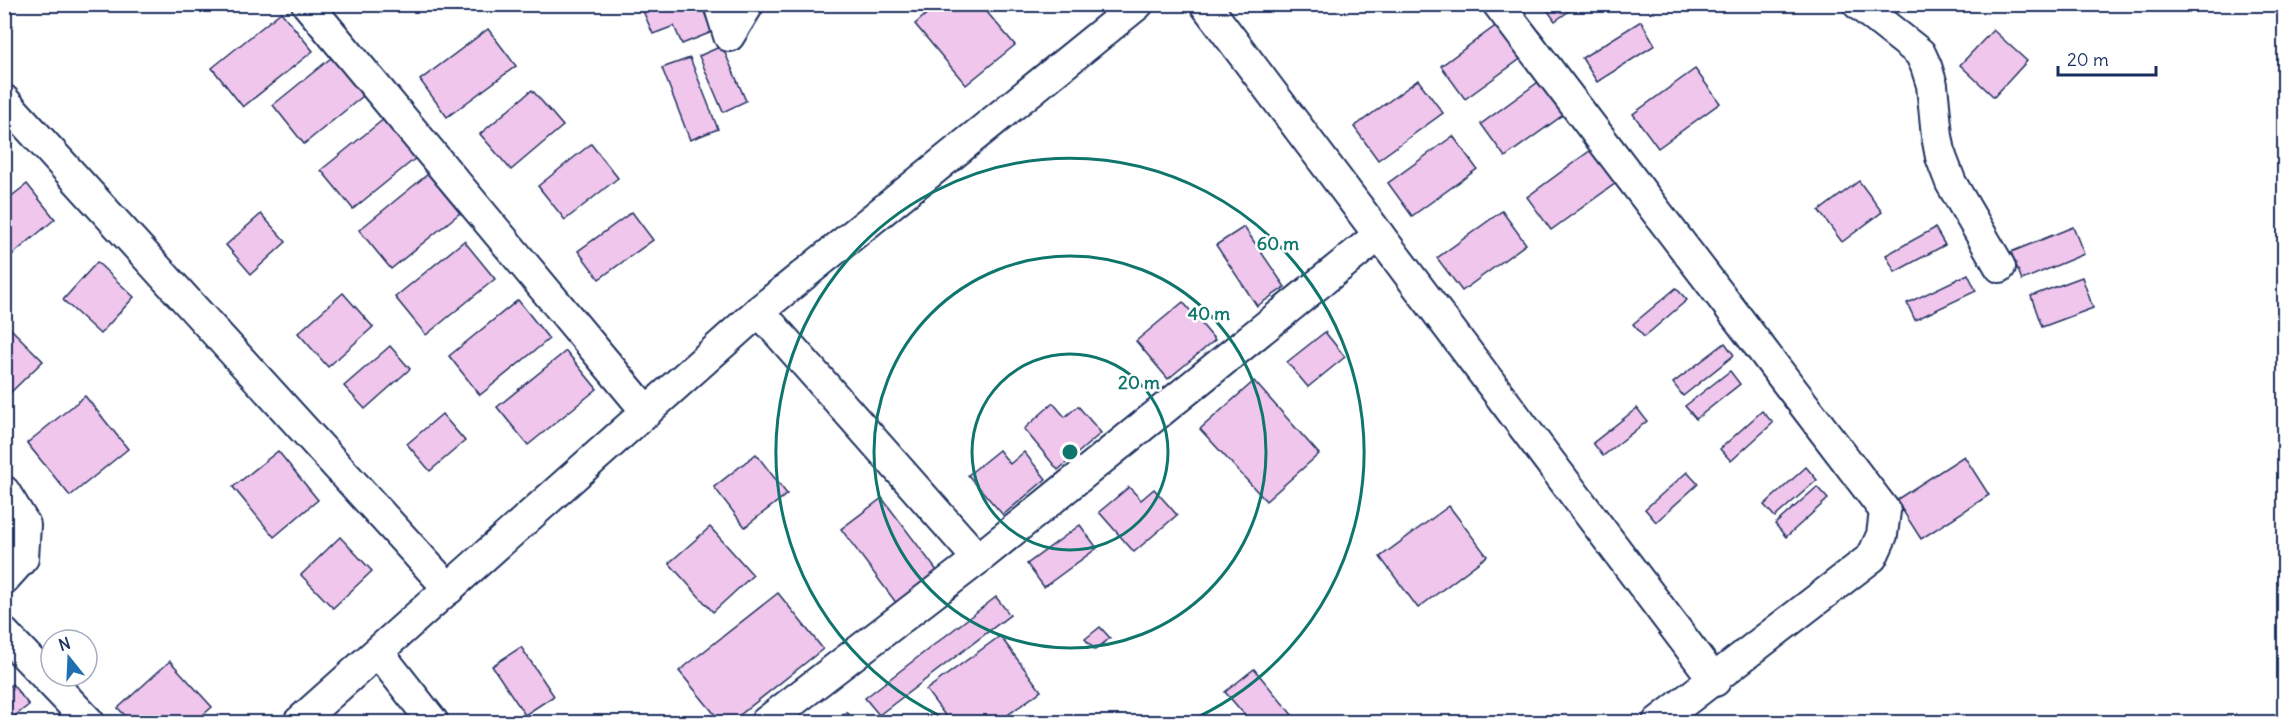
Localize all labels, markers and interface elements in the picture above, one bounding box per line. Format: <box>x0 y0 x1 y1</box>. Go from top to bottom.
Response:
scale bar <box>2058 39 2156 77</box>
text: 20 m <box>2067 48 2109 71</box>
text: 60 m <box>1257 232 1299 255</box>
text: 40 m <box>1188 302 1230 325</box>
text: 20 m <box>1118 371 1160 394</box>
centre of rings <box>1060 442 1080 462</box>
north arrow <box>39 628 99 688</box>
text: N <box>56 633 73 655</box>

